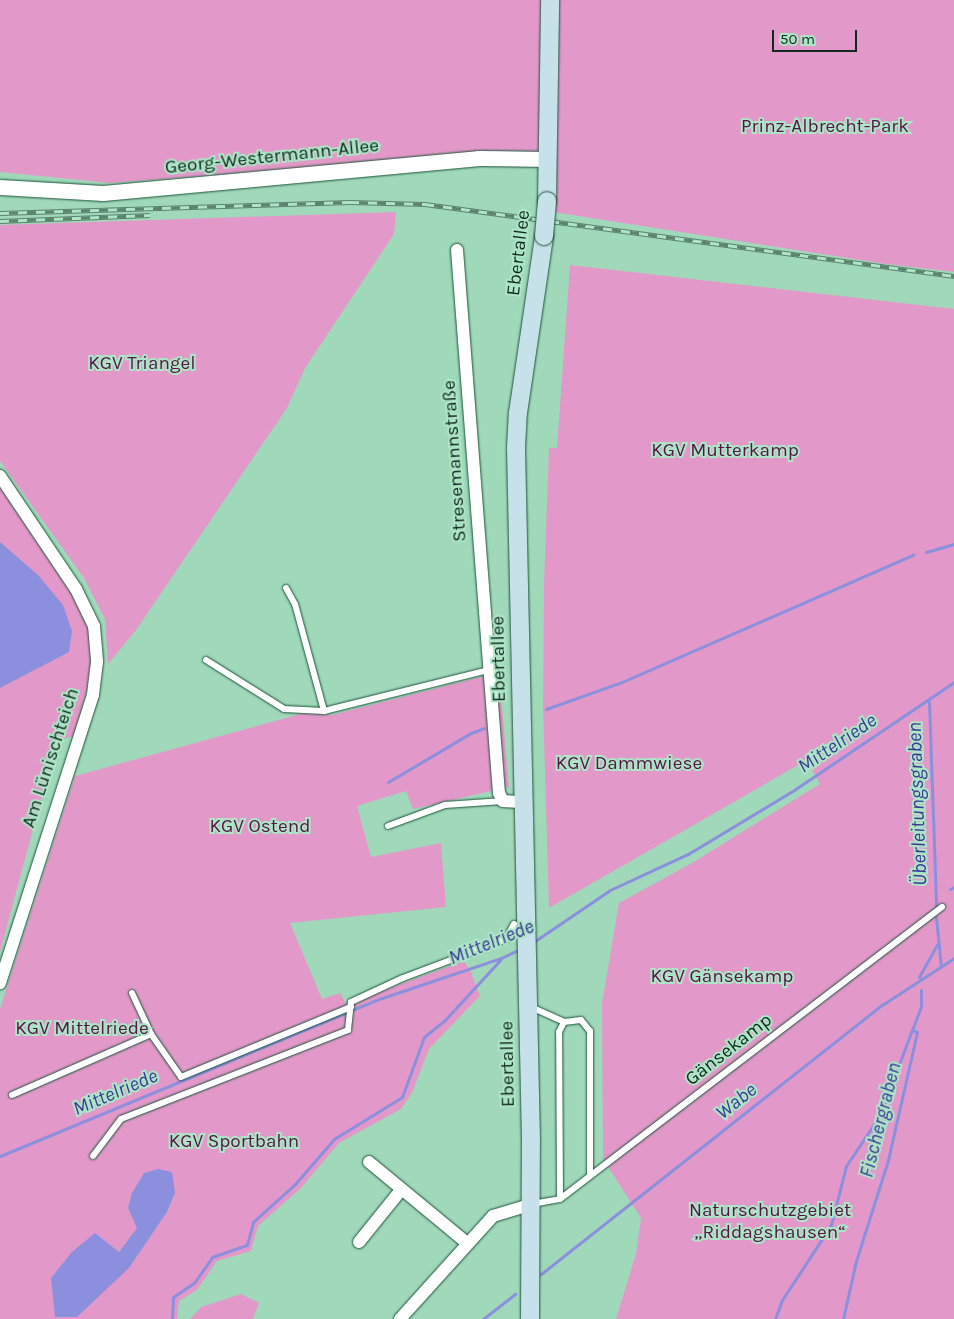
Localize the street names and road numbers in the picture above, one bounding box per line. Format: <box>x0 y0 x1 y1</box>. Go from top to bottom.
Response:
street label: Georg-Westermann-Allee <box>164 134 380 180</box>
street label: Ebertallee <box>502 209 536 297</box>
street label: Stresemannstraße <box>438 379 472 543</box>
street label: Ebertallee <box>487 616 511 702</box>
street label: Am Lünischteich <box>18 685 84 831</box>
street label: Gänsekamp <box>681 1009 777 1091</box>
street label: Ebertallee <box>496 1021 520 1107</box>

